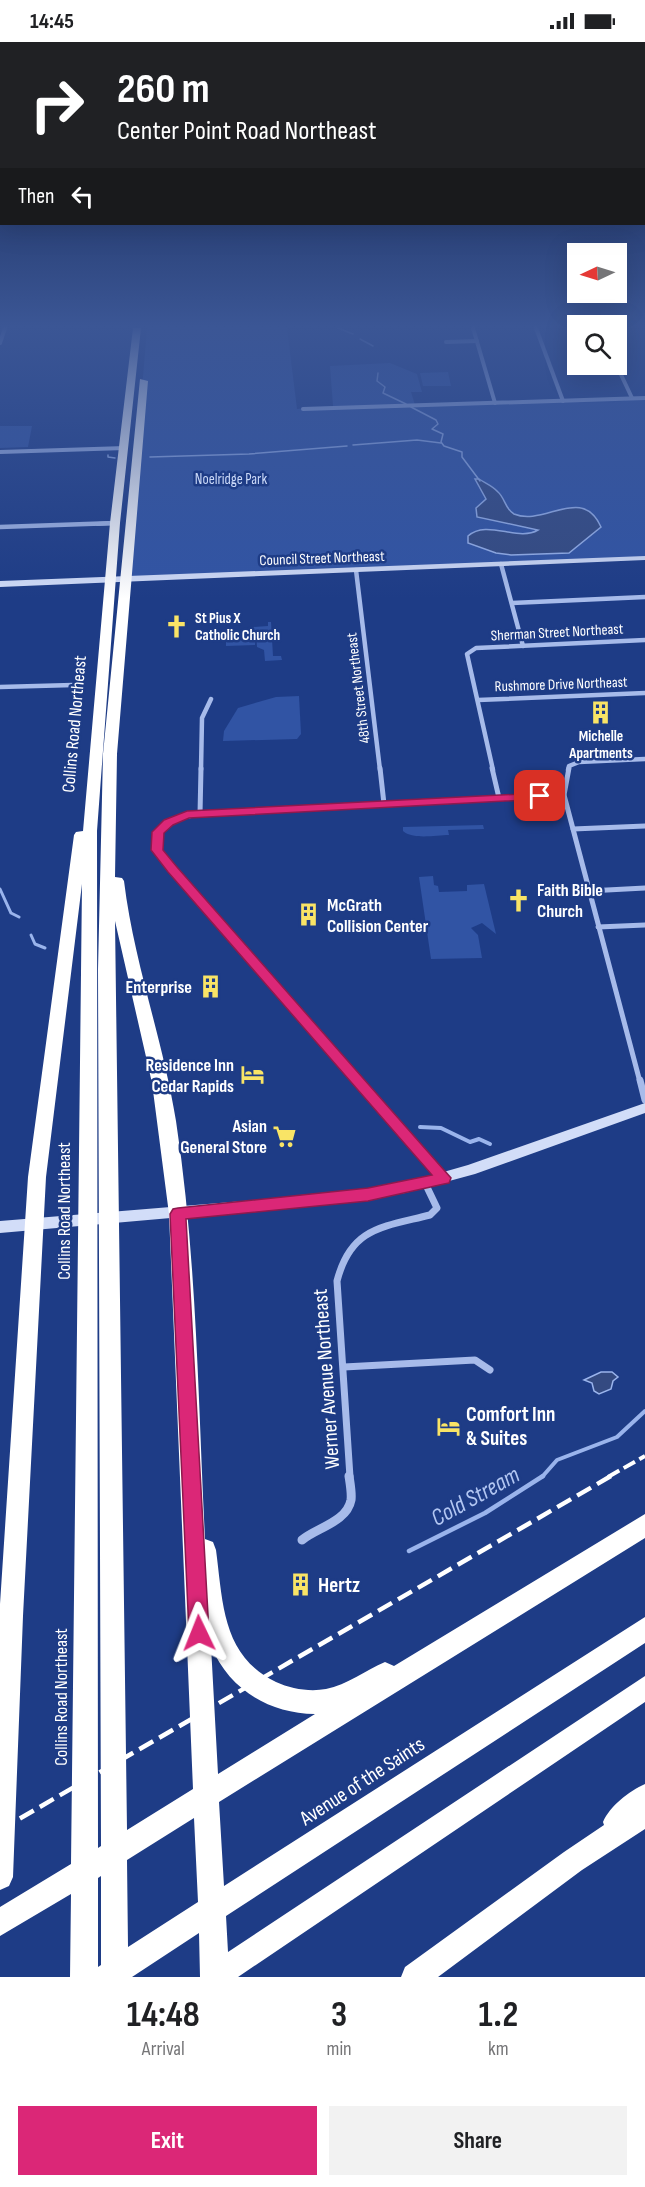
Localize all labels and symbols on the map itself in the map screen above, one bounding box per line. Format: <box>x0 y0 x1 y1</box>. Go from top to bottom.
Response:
north arrow <box>567 243 627 303</box>
park label: Noelridge Park <box>195 470 267 489</box>
street label: Council Street Northeast <box>259 547 385 570</box>
place label: St Pius X Catholic Church <box>195 609 280 645</box>
church icon: St Pius X Catholic Church <box>164 614 190 640</box>
street label: Sherman Street Northeast <box>490 620 624 645</box>
street label: 48th Street Northeast <box>342 631 375 744</box>
street label: Collins Road Northeast <box>58 654 91 794</box>
street label: Rushmore Drive Northeast <box>494 673 628 696</box>
building icon: Michelle Apartments <box>588 699 614 725</box>
place label: Michelle Apartments <box>568 727 633 763</box>
pin <box>514 770 565 821</box>
place label: Faith Bible Church <box>537 880 603 922</box>
church icon: Faith Bible Church <box>506 887 532 913</box>
place label: McGrath Collision Center <box>327 895 429 937</box>
building icon: McGrath Collision Center <box>296 902 322 928</box>
building icon: Enterprise <box>197 974 223 1000</box>
place label: Enterprise <box>125 977 192 998</box>
place label: Residence Inn Cedar Rapids <box>146 1055 234 1097</box>
hotel icon: Residence Inn Cedar Rapids <box>239 1062 265 1088</box>
place label: Asian General Store <box>180 1116 267 1158</box>
supermarket icon: Asian General Store <box>272 1123 298 1149</box>
street label: Collins Road Northeast <box>54 1142 75 1280</box>
street label: Werner Avenue Northeast <box>308 1288 345 1470</box>
place label: Comfort Inn & Suites <box>466 1402 555 1451</box>
hotel icon: Comfort Inn & Suites <box>435 1413 461 1439</box>
water label: Cold Stream <box>426 1460 525 1533</box>
building icon: Hertz <box>287 1572 313 1598</box>
place label: Hertz <box>318 1573 360 1598</box>
position arrow <box>167 1601 231 1665</box>
street label: Collins Road Northeast <box>51 1628 72 1766</box>
street label: Avenue of the Saints <box>294 1732 429 1832</box>

